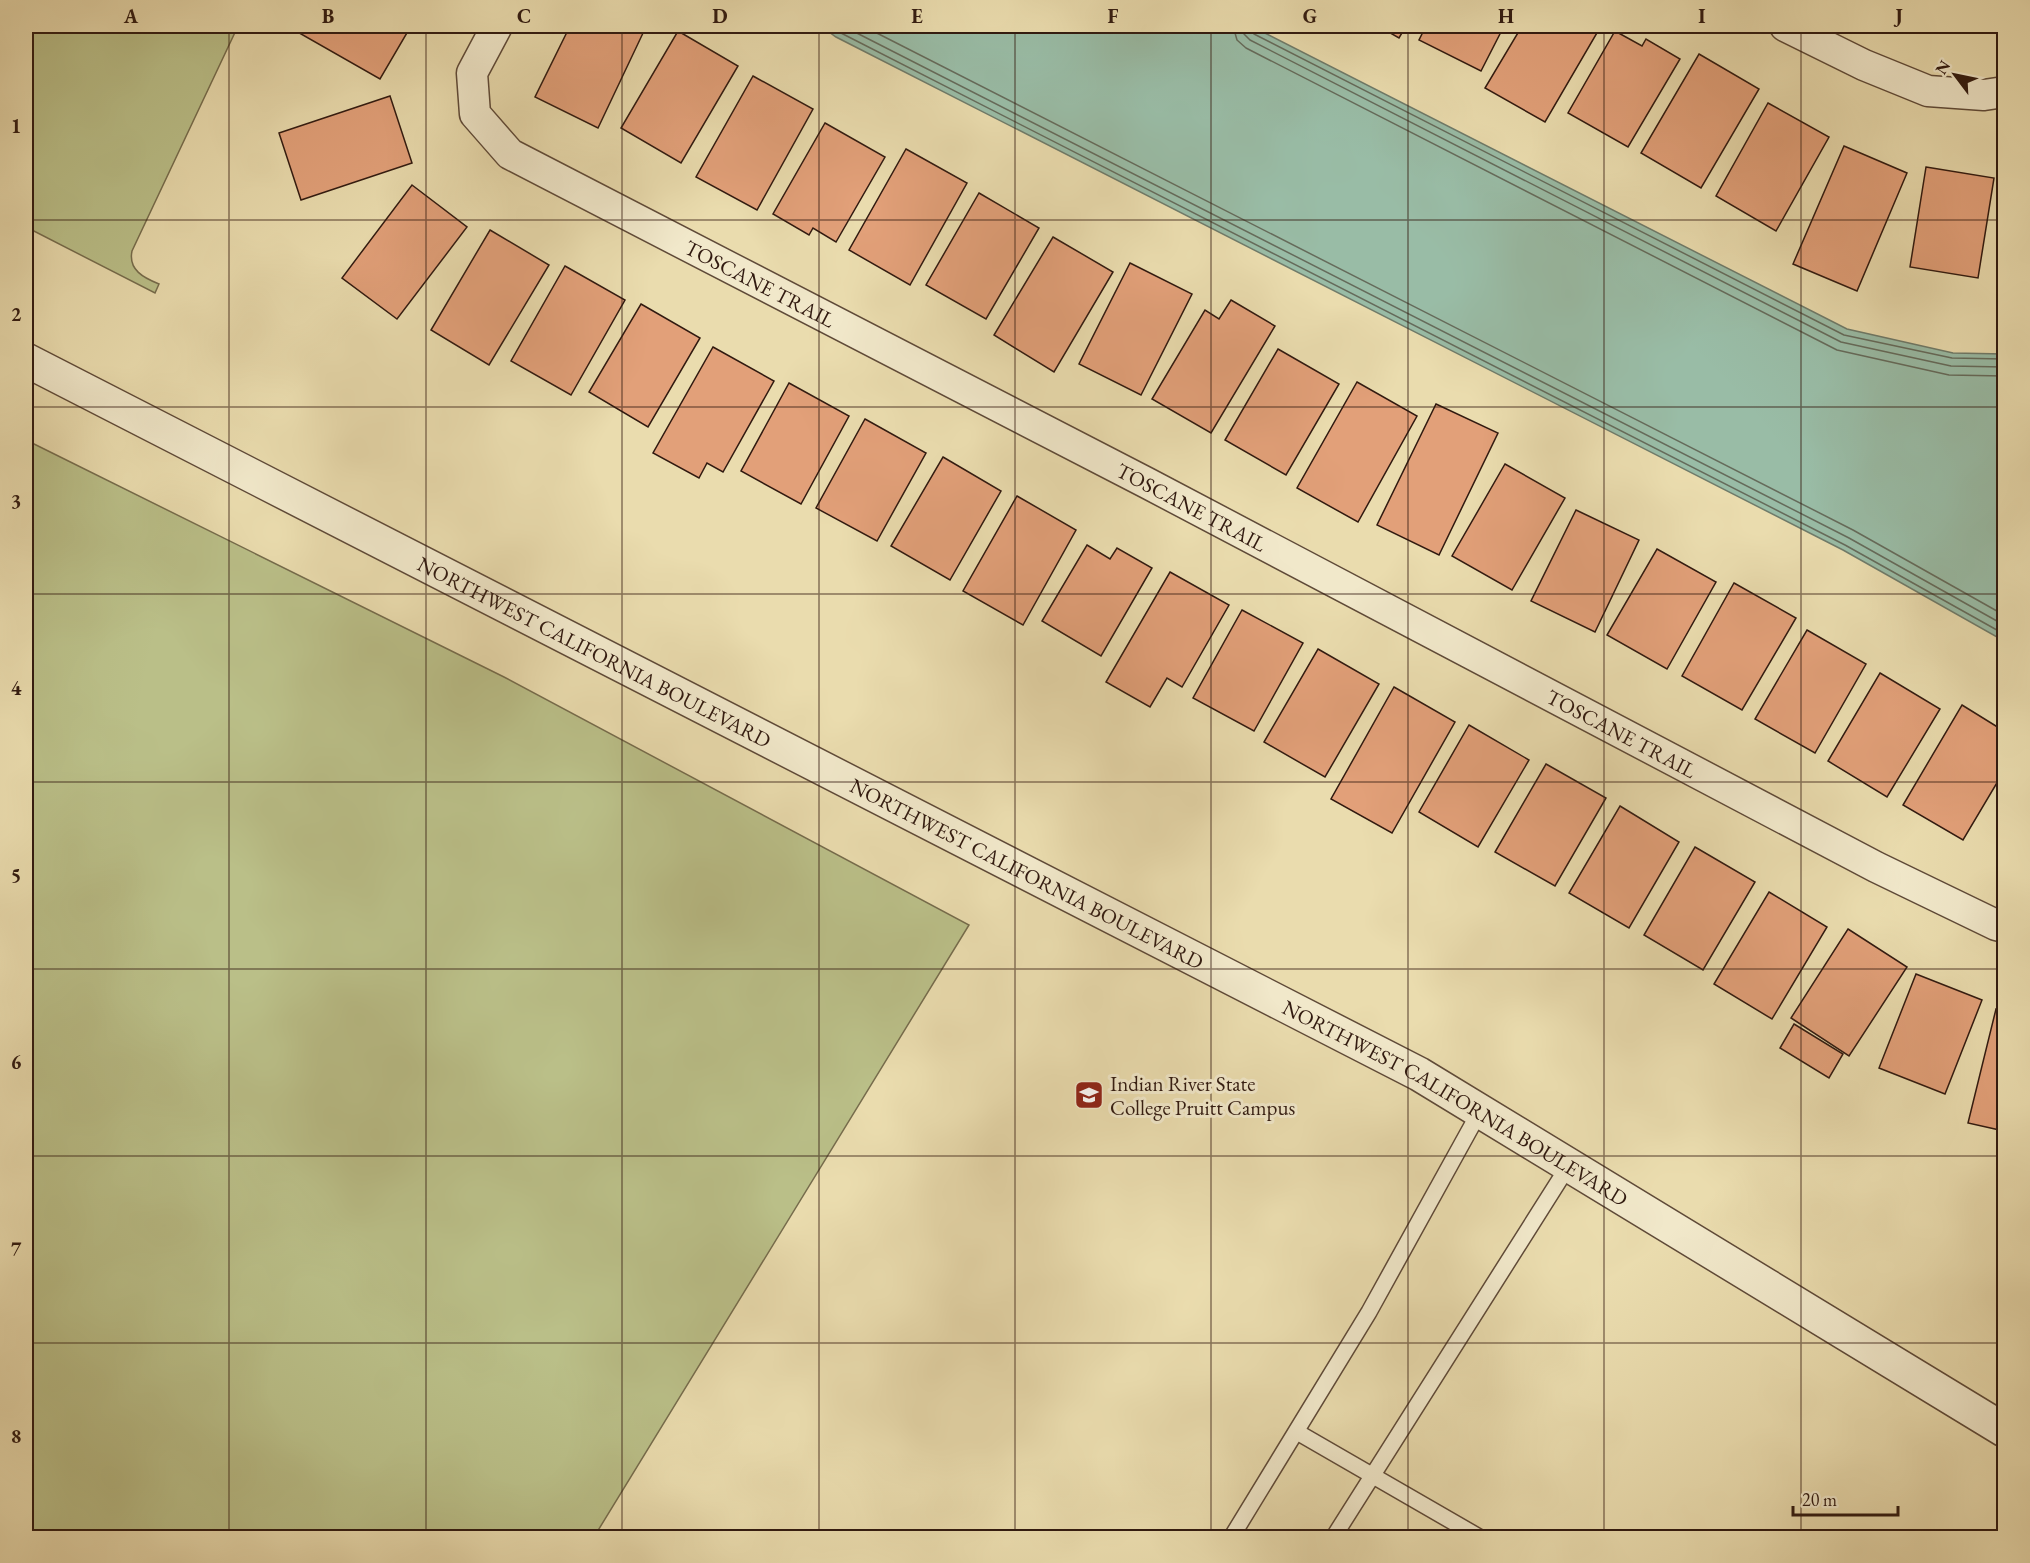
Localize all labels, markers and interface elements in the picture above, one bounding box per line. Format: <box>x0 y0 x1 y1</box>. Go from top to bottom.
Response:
text: A <box>123 3 139 29</box>
text: B <box>322 3 334 29</box>
text: C <box>517 3 531 29</box>
text: D <box>712 3 728 29</box>
text: E <box>911 3 923 29</box>
text: F <box>1108 3 1119 29</box>
text: G <box>1303 3 1317 29</box>
text: H <box>1498 3 1514 29</box>
text: I <box>1698 3 1706 29</box>
text: J <box>1893 3 1903 29</box>
north arrow <box>1925 45 1985 105</box>
text: N <box>1930 56 1955 78</box>
text: 1 <box>11 113 21 139</box>
street label: TOSCANE TRAIL <box>680 233 840 333</box>
text: 2 <box>11 301 22 327</box>
street label: TOSCANE TRAIL <box>1112 456 1272 557</box>
text: 3 <box>11 488 21 514</box>
street label: NORTHWEST CALIFORNIA BOULEVARD <box>413 550 776 753</box>
text: 4 <box>11 675 22 701</box>
street label: TOSCANE TRAIL <box>1542 683 1702 784</box>
street label: NORTHWEST CALIFORNIA BOULEVARD <box>846 771 1209 975</box>
text: 5 <box>11 862 21 888</box>
street label: NORTHWEST CALIFORNIA BOULEVARD <box>1278 993 1633 1212</box>
text: 6 <box>11 1049 22 1075</box>
place label: Indian River State College Pruitt Campus <box>1110 1070 1296 1121</box>
school or university icon: Indian River State College Pruitt Campus <box>1073 1079 1105 1111</box>
text: 7 <box>11 1236 22 1262</box>
text: 8 <box>11 1423 21 1449</box>
scale bar <box>1793 1479 1898 1517</box>
text: 20 m <box>1802 1488 1837 1511</box>

